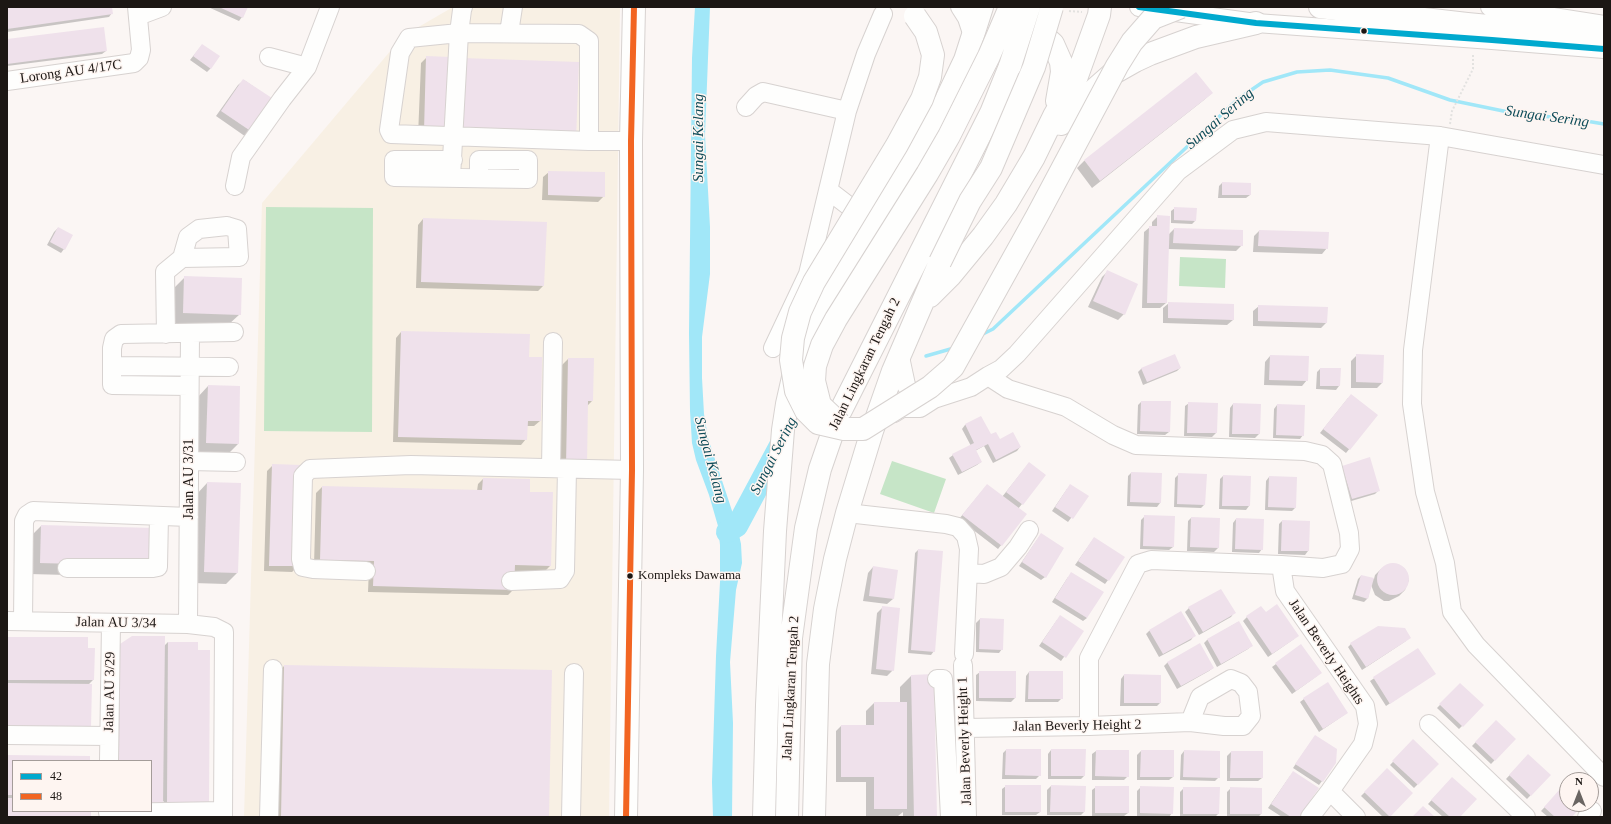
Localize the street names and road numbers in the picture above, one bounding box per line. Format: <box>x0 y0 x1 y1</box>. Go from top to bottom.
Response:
street label: Lorong AU 4/17C <box>19 57 123 87</box>
street label: Jalan Lingkaran Tengah 2 <box>826 295 904 433</box>
street label: Jalan AU 3/31 <box>181 439 197 519</box>
street label: Jalan Beverly Heights <box>1284 596 1368 708</box>
street label: Jalan AU 3/34 <box>75 614 157 632</box>
street label: Jalan Lingkaran Tengah 2 <box>779 615 803 761</box>
street label: Jalan AU 3/29 <box>101 651 119 733</box>
street label: Jalan Beverly Height 1 <box>954 676 976 806</box>
street label: Jalan Beverly Height 2 <box>1013 716 1141 736</box>

